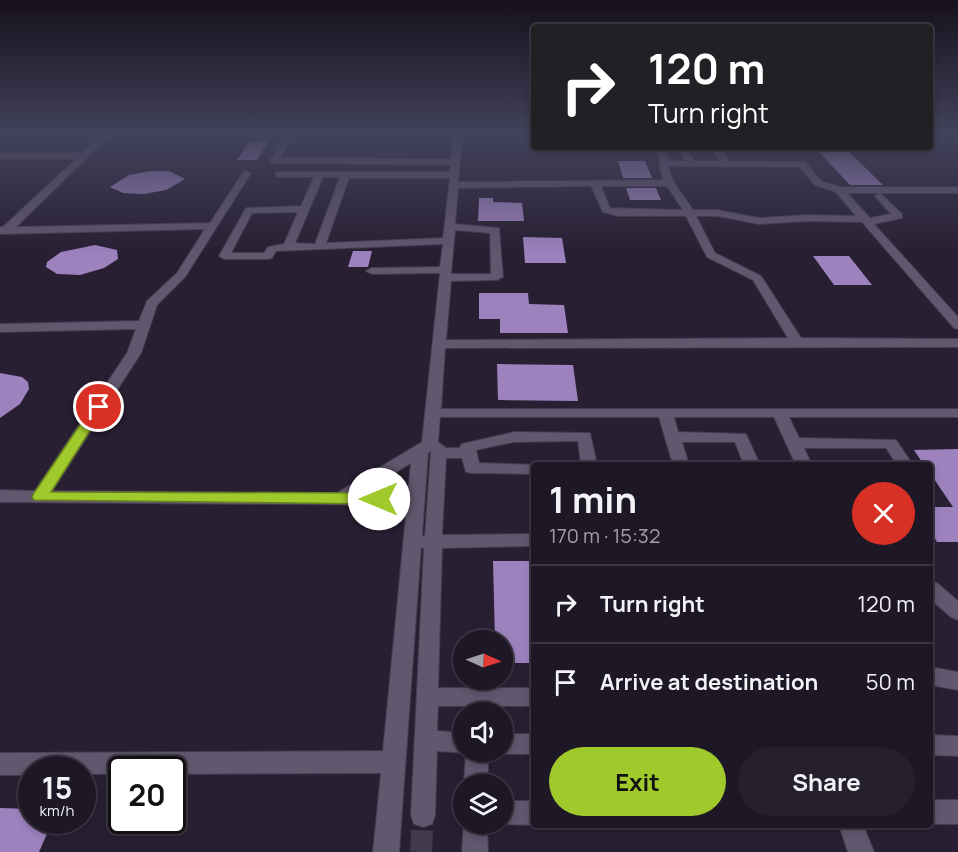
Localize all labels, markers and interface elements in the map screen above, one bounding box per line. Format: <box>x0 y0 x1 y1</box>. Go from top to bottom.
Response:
text: 120 m <box>648 39 765 97</box>
icon: right <box>549 48 627 126</box>
text: Turn right <box>648 94 769 131</box>
pin <box>73 381 124 432</box>
icon: arrive <box>82 390 115 423</box>
position arrow <box>347 467 411 531</box>
text: 1 min <box>549 475 637 524</box>
button: close <box>852 482 915 545</box>
text: 170 m · 15:32 <box>549 522 660 549</box>
icon: right <box>549 588 582 621</box>
text: Turn right <box>600 589 705 619</box>
text: 120 m <box>857 589 915 619</box>
north arrow <box>453 630 513 690</box>
map controls <box>453 630 513 834</box>
icon: arrive <box>549 666 582 699</box>
text: Arrive at destination <box>600 667 818 697</box>
text: 50 m <box>866 667 915 697</box>
button: sound <box>453 702 513 762</box>
button: Exit <box>549 747 726 816</box>
button: Share <box>738 747 915 816</box>
speed limit sign: 20 <box>108 756 186 834</box>
text: 15 <box>42 767 72 808</box>
button: layers <box>453 774 513 834</box>
text: km/h <box>40 800 74 821</box>

